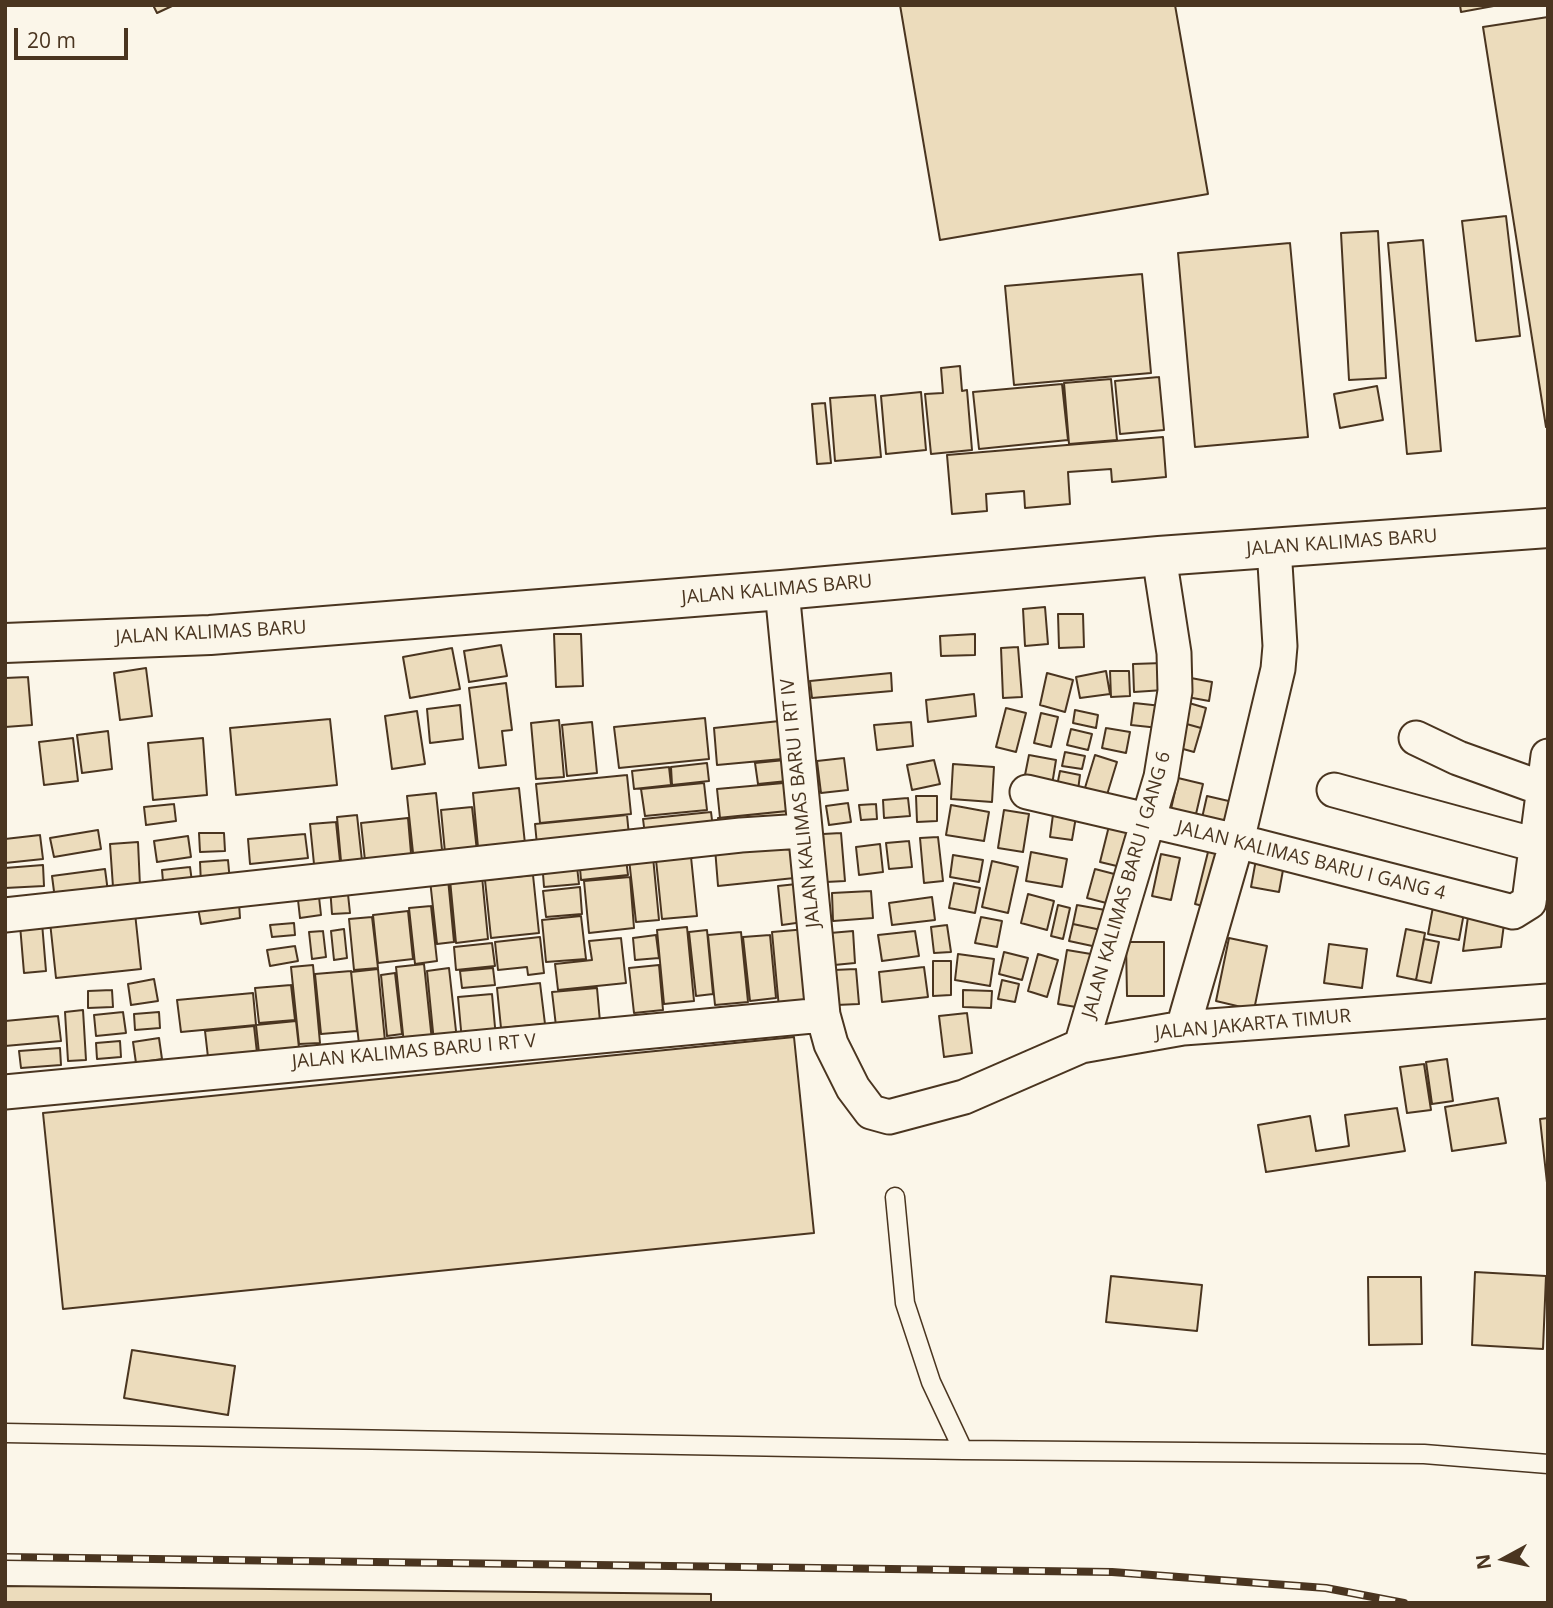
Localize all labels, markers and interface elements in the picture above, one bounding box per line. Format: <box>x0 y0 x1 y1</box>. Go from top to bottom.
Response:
scale bar <box>18 14 131 58</box>
text: 20 m <box>27 26 76 54</box>
street label: JALAN KALIMAS BARU <box>1246 525 1438 561</box>
street label: JALAN KALIMAS BARU <box>681 570 873 610</box>
street label: JALAN KALIMAS BARU <box>115 617 307 649</box>
street label: JALAN KALIMAS BARU I RT IV <box>777 677 825 929</box>
street label: JALAN KALIMAS BARU I GANG 6 <box>1078 749 1176 1021</box>
street label: JALAN KALIMAS BARU I GANG 4 <box>1174 817 1448 905</box>
street label: JALAN JAKARTA TIMUR <box>1154 1005 1352 1045</box>
street label: JALAN KALIMAS BARU I RT V <box>291 1030 537 1074</box>
north arrow <box>1469 1524 1539 1594</box>
text: N <box>1469 1552 1497 1571</box>

